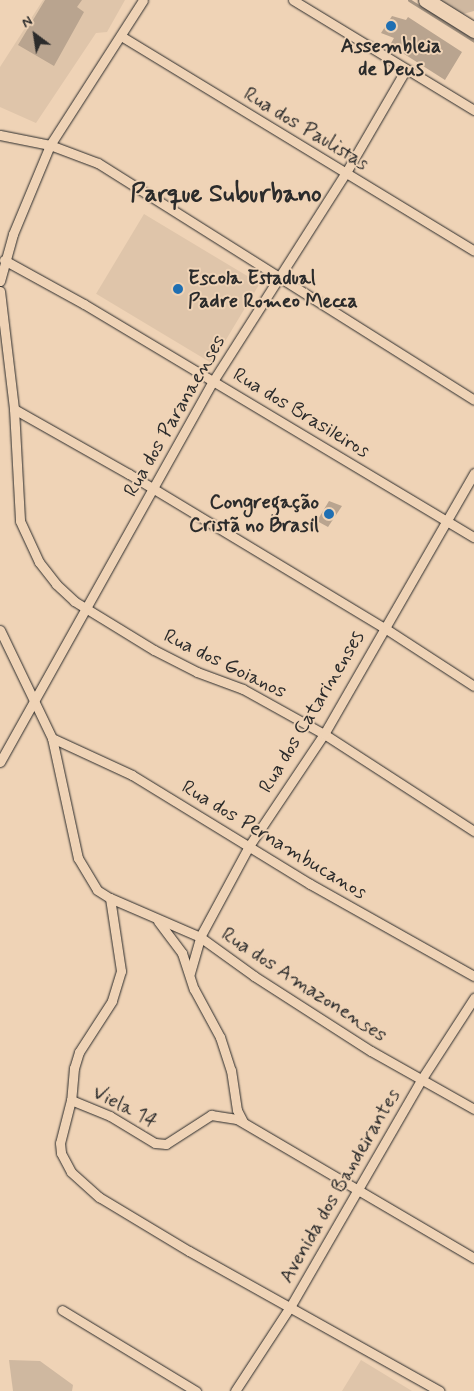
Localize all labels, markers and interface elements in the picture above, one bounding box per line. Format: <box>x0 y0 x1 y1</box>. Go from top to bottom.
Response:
north arrow <box>10 10 60 60</box>
text: N <box>19 12 36 32</box>
marker: Assembleia de Deus <box>385 20 397 32</box>
place label: Assembleia de Deus <box>341 34 441 81</box>
street label: Rua dos Paulistas <box>239 82 373 176</box>
district label: Parque Suburbano <box>130 180 322 210</box>
place label: Escola Estadual Padre Romeo Mecca <box>188 266 358 313</box>
marker: Escola Estadual Padre Romeo Mecca <box>172 283 184 295</box>
street label: Rua dos Paranaenses <box>120 332 230 500</box>
street label: Rua dos Brasileiros <box>228 363 374 463</box>
place label: Congregação Cristã no Brasil <box>190 490 319 537</box>
marker: Congregação Cristã no Brasil <box>323 508 335 520</box>
street label: Rua dos Goianos <box>160 624 290 704</box>
street label: Rua dos Catarinenses <box>256 629 368 795</box>
street label: Rua dos Pernambucanos <box>180 777 368 903</box>
street label: Rua dos Amazonenses <box>219 924 389 1046</box>
street label: Viela 14 <box>88 1080 162 1134</box>
street label: Avenida dos Bandeirantes <box>275 1085 405 1287</box>

